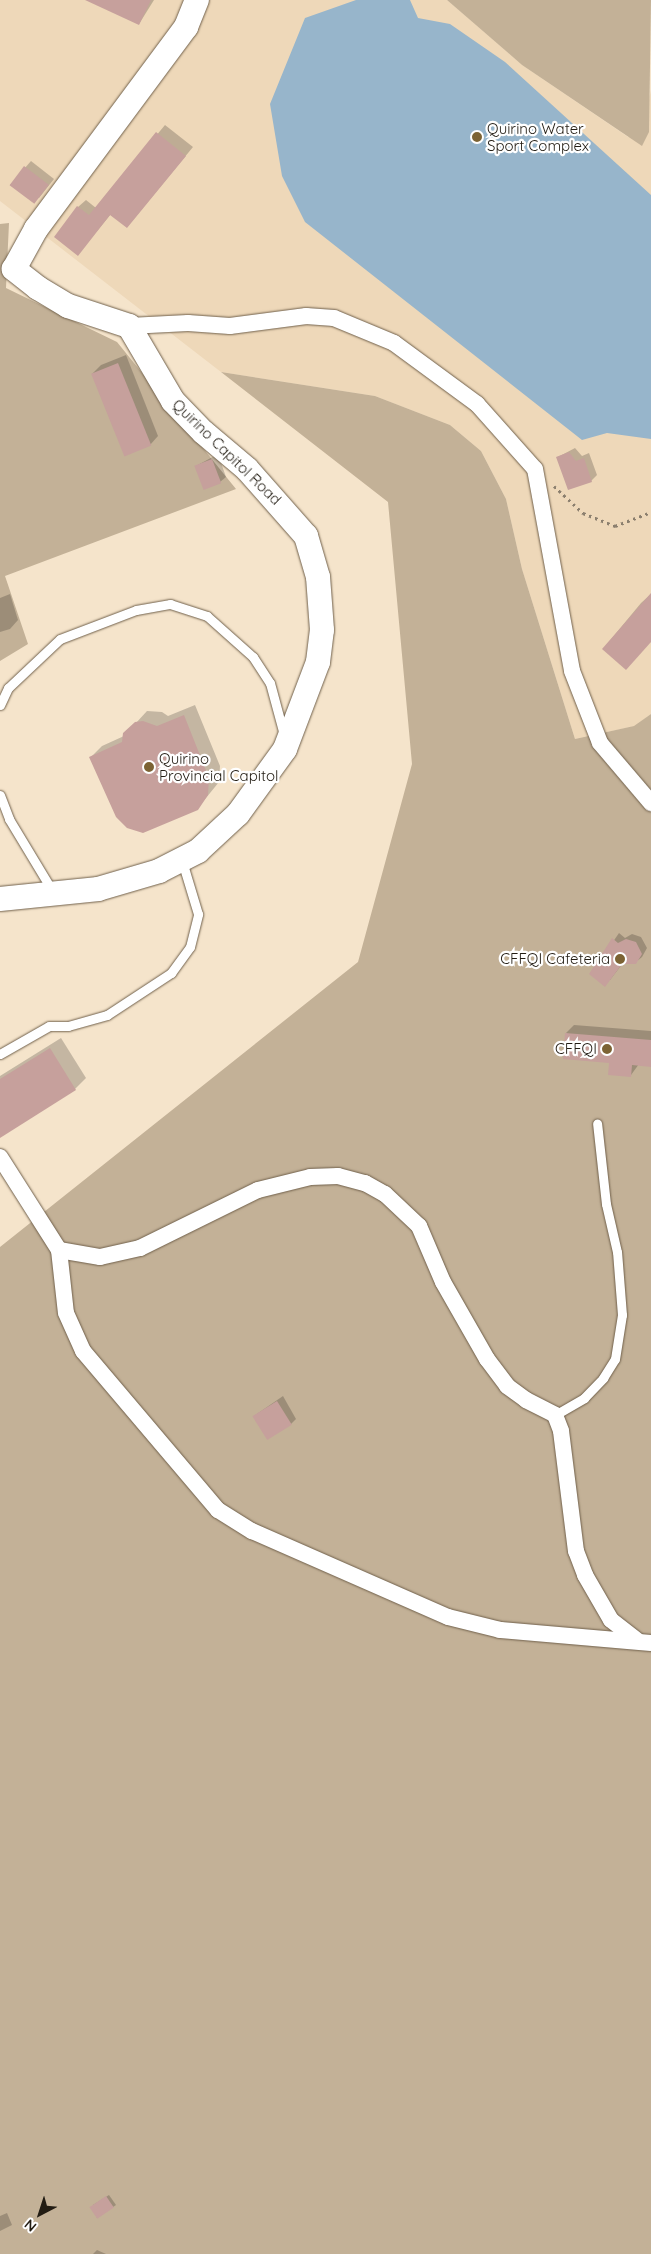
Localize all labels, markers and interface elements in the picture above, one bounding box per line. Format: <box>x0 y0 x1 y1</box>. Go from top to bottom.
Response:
place label: Quirino Water Sport Complex <box>487 119 589 154</box>
marker: Quirino Water Sport Complex <box>471 131 483 143</box>
street label: Quirino Capitol Road <box>169 395 285 509</box>
place label: Quirino Provincial Capitol <box>159 749 279 784</box>
marker: Quirino Provincial Capitol <box>143 761 155 773</box>
place label: CFFQI Cafeteria <box>500 950 610 968</box>
marker: CFFQI Cafeteria <box>614 953 626 965</box>
place label: CFFQI <box>555 1040 597 1058</box>
marker: CFFQI <box>601 1043 613 1055</box>
north arrow <box>15 2189 65 2239</box>
text: N <box>21 2215 40 2236</box>

